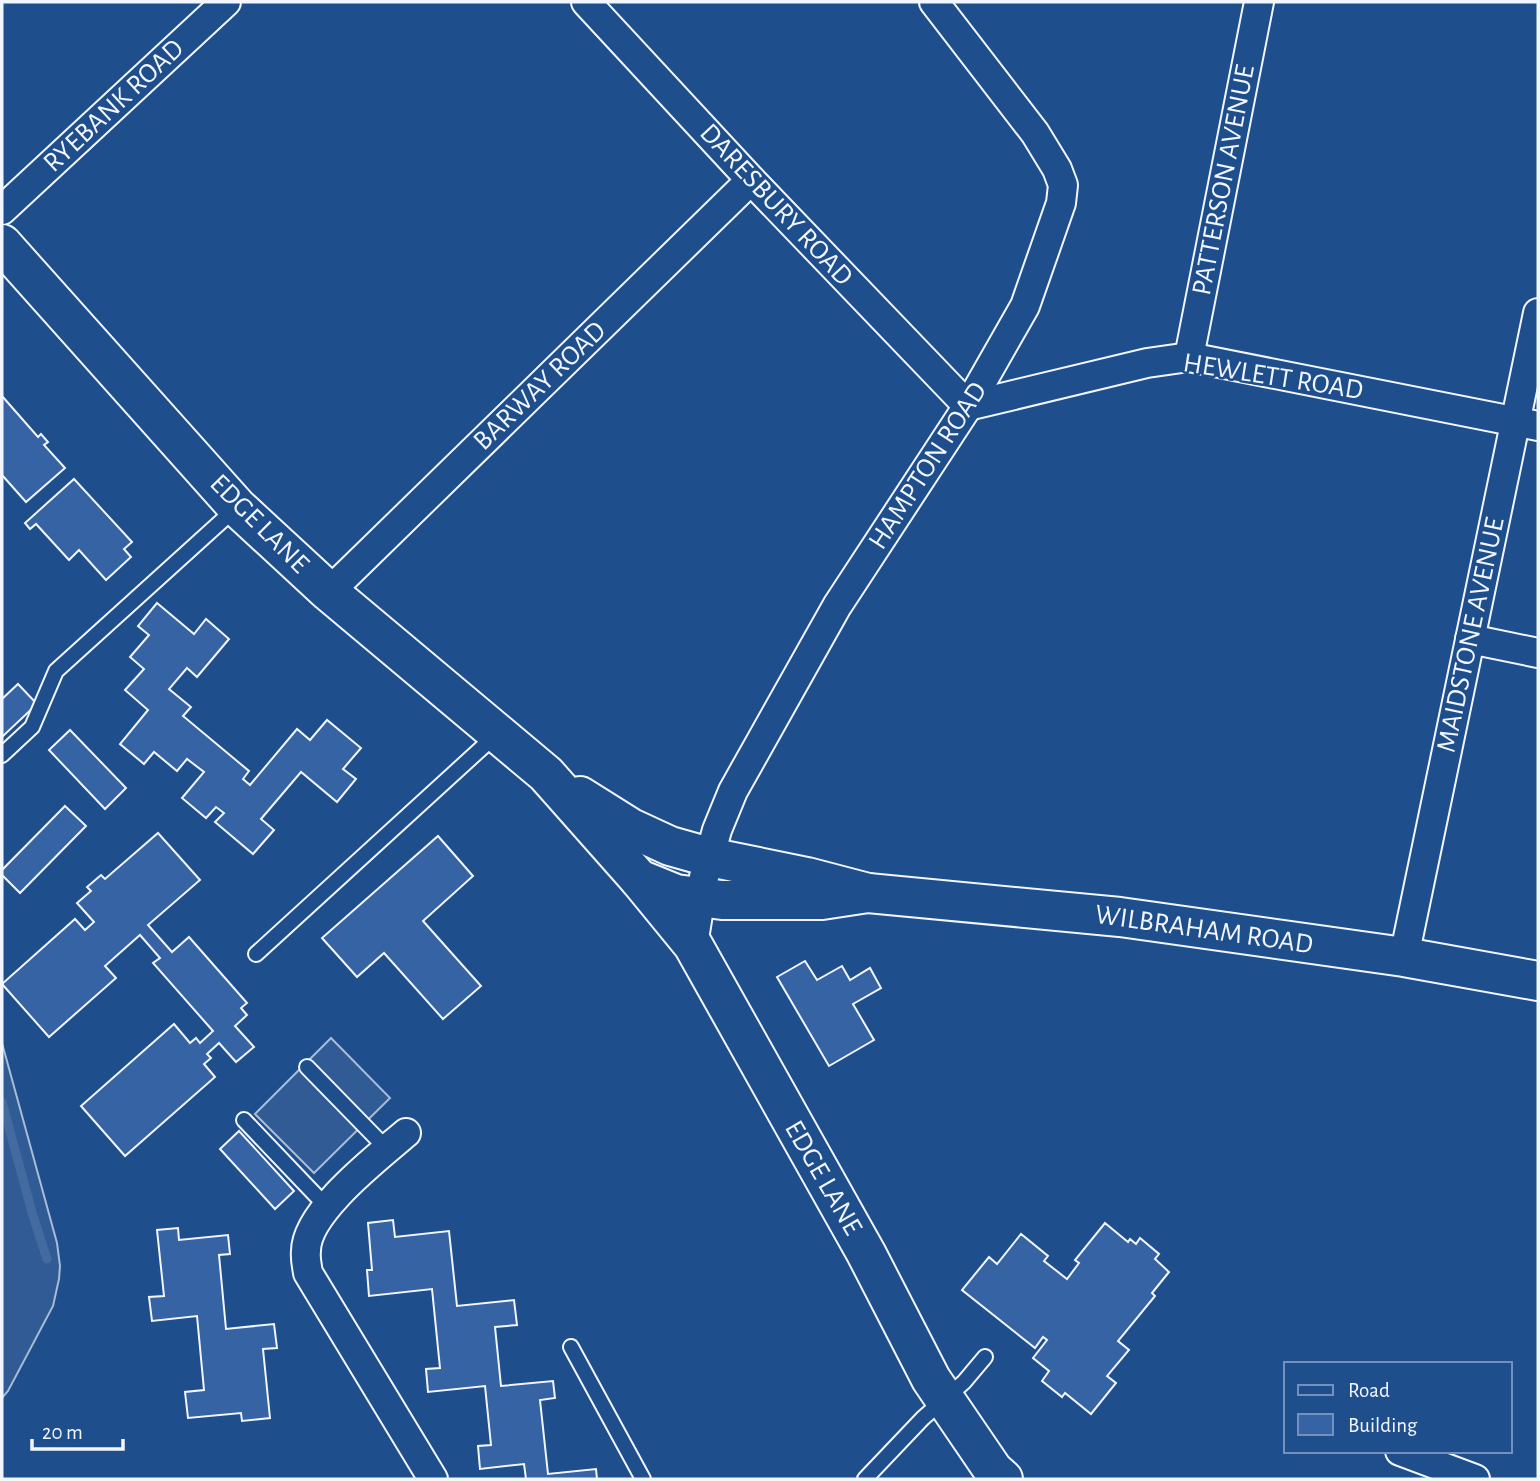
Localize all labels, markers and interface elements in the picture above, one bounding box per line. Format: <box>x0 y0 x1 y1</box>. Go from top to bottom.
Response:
street label: RYEBANK ROAD <box>39 34 189 178</box>
street label: PATTERSON AVENUE <box>1188 62 1260 298</box>
street label: DARESBURY ROAD <box>694 119 858 291</box>
street label: BARWAY ROAD <box>469 316 611 456</box>
street label: HEWLETT ROAD <box>1181 349 1365 405</box>
street label: HAMPTON ROAD <box>864 377 992 555</box>
street label: EDGE LANE <box>204 469 314 579</box>
street label: MAIDSTONE AVENUE <box>1432 515 1510 755</box>
street label: WILBRAHAM ROAD <box>1093 901 1315 959</box>
street label: EDGE LANE <box>779 1116 867 1240</box>
legend <box>1284 1362 1512 1453</box>
text: Road <box>1348 1380 1390 1401</box>
scale bar <box>32 1408 122 1452</box>
text: Building <box>1348 1415 1418 1436</box>
text: 20 m <box>42 1422 83 1443</box>

